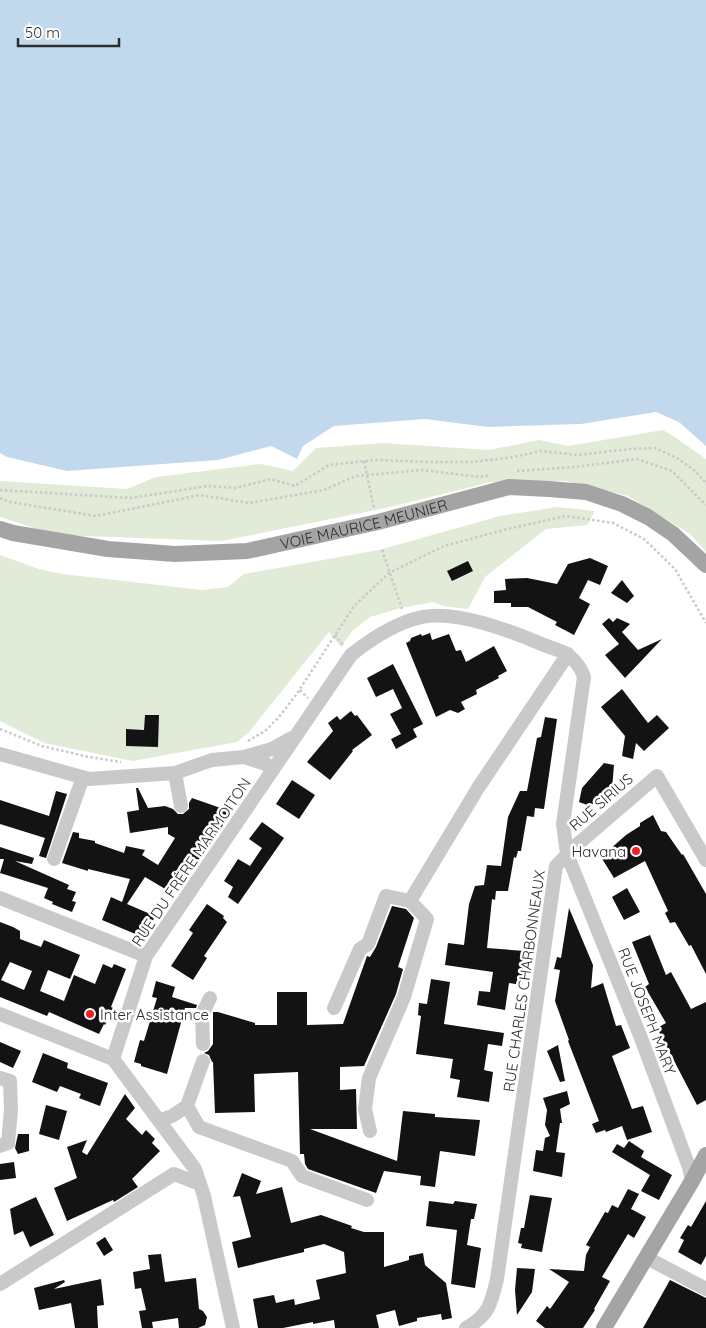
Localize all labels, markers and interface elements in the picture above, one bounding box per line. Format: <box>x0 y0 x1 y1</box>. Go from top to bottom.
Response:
scale bar <box>18 15 119 47</box>
text: 50 m <box>25 23 60 42</box>
street label: VOIE MAURICE MEUNIER <box>278 494 449 553</box>
street label: RUE SIRIUS <box>565 769 637 835</box>
street label: RUE DU FRÈRE MARMOITON <box>127 774 255 950</box>
place label: Havana <box>572 842 626 861</box>
marker: Havana <box>630 845 642 857</box>
street label: RUE CHARLES CHARBONNEAUX <box>499 869 549 1093</box>
street label: RUE JOSEPH MARY <box>614 945 680 1078</box>
place label: Inter Assistance <box>100 1005 209 1024</box>
marker: Inter Assistance <box>84 1008 96 1020</box>

